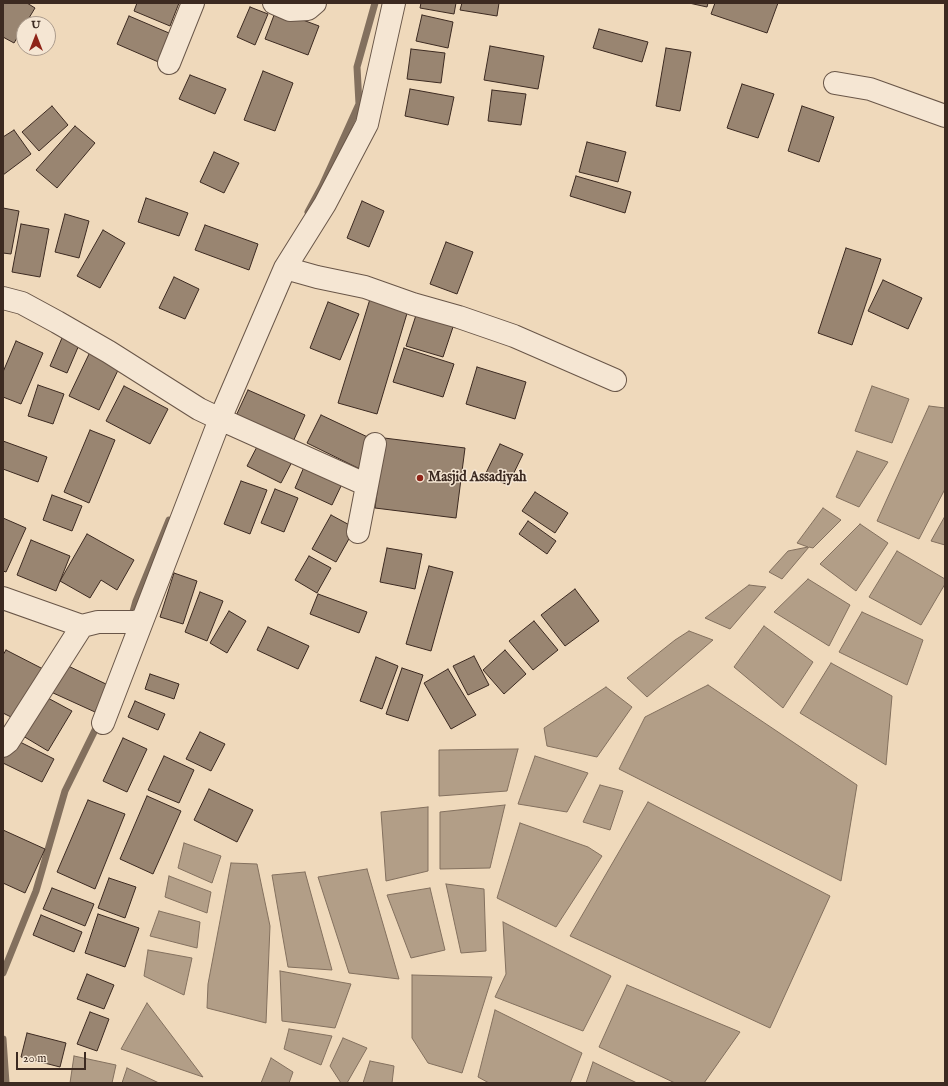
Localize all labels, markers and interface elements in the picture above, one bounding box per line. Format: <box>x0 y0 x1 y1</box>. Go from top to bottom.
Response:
north arrow <box>16 16 56 56</box>
text: U <box>31 18 41 32</box>
place label: Masjid Assadiyah <box>428 470 526 486</box>
marker: Masjid Assadiyah <box>415 473 425 483</box>
scale bar <box>18 1044 88 1070</box>
text: 20 m <box>23 1051 46 1066</box>

